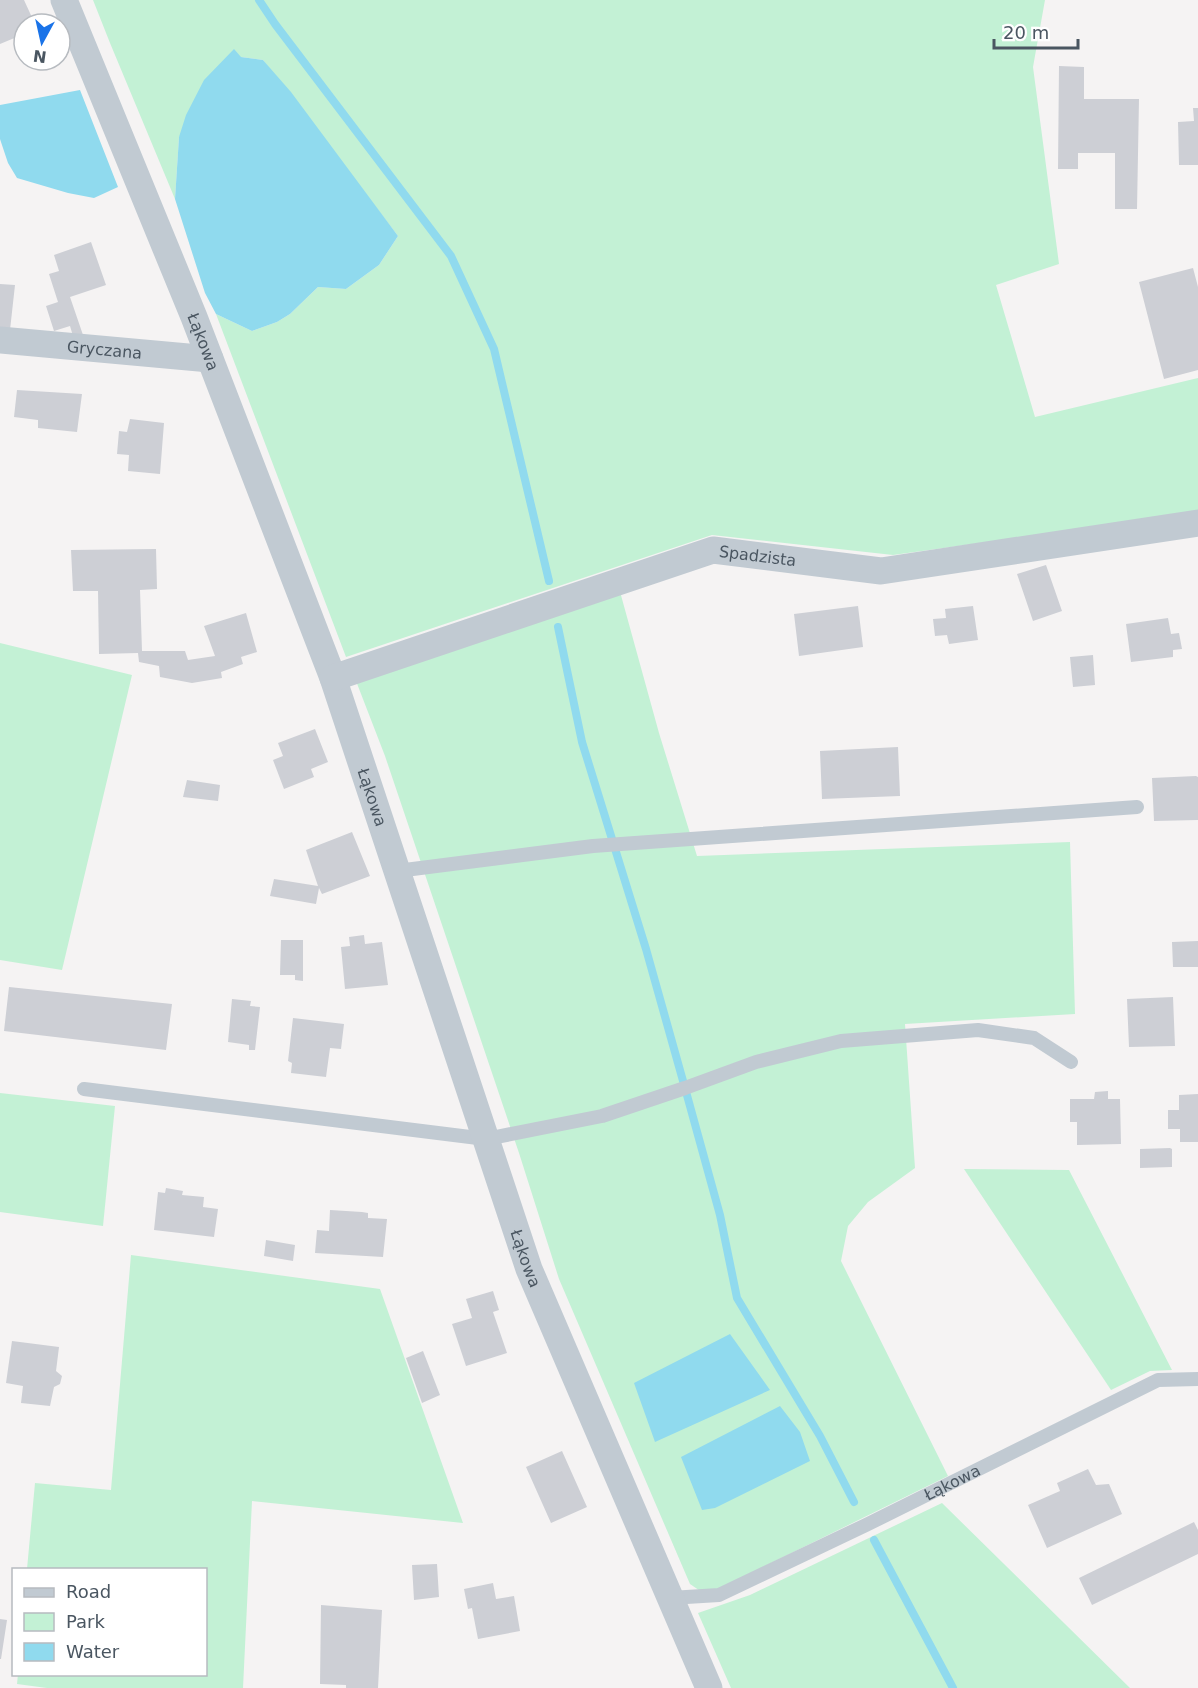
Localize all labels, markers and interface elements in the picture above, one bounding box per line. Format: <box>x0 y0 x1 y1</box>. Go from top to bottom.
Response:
north arrow <box>12 12 72 72</box>
scale bar <box>994 12 1078 50</box>
text: 20 m <box>1003 22 1049 43</box>
text: N <box>32 46 48 67</box>
street label: Łąkowa <box>183 309 223 373</box>
street label: Gryczana <box>66 337 143 363</box>
street label: Spadzista <box>718 542 797 570</box>
street label: Łąkowa <box>353 765 391 829</box>
street label: Łąkowa <box>506 1226 545 1290</box>
street label: Łąkowa <box>920 1461 983 1505</box>
legend <box>12 1568 207 1676</box>
text: Road <box>66 1581 111 1602</box>
text: Park <box>66 1611 105 1632</box>
text: Water <box>66 1641 120 1662</box>

